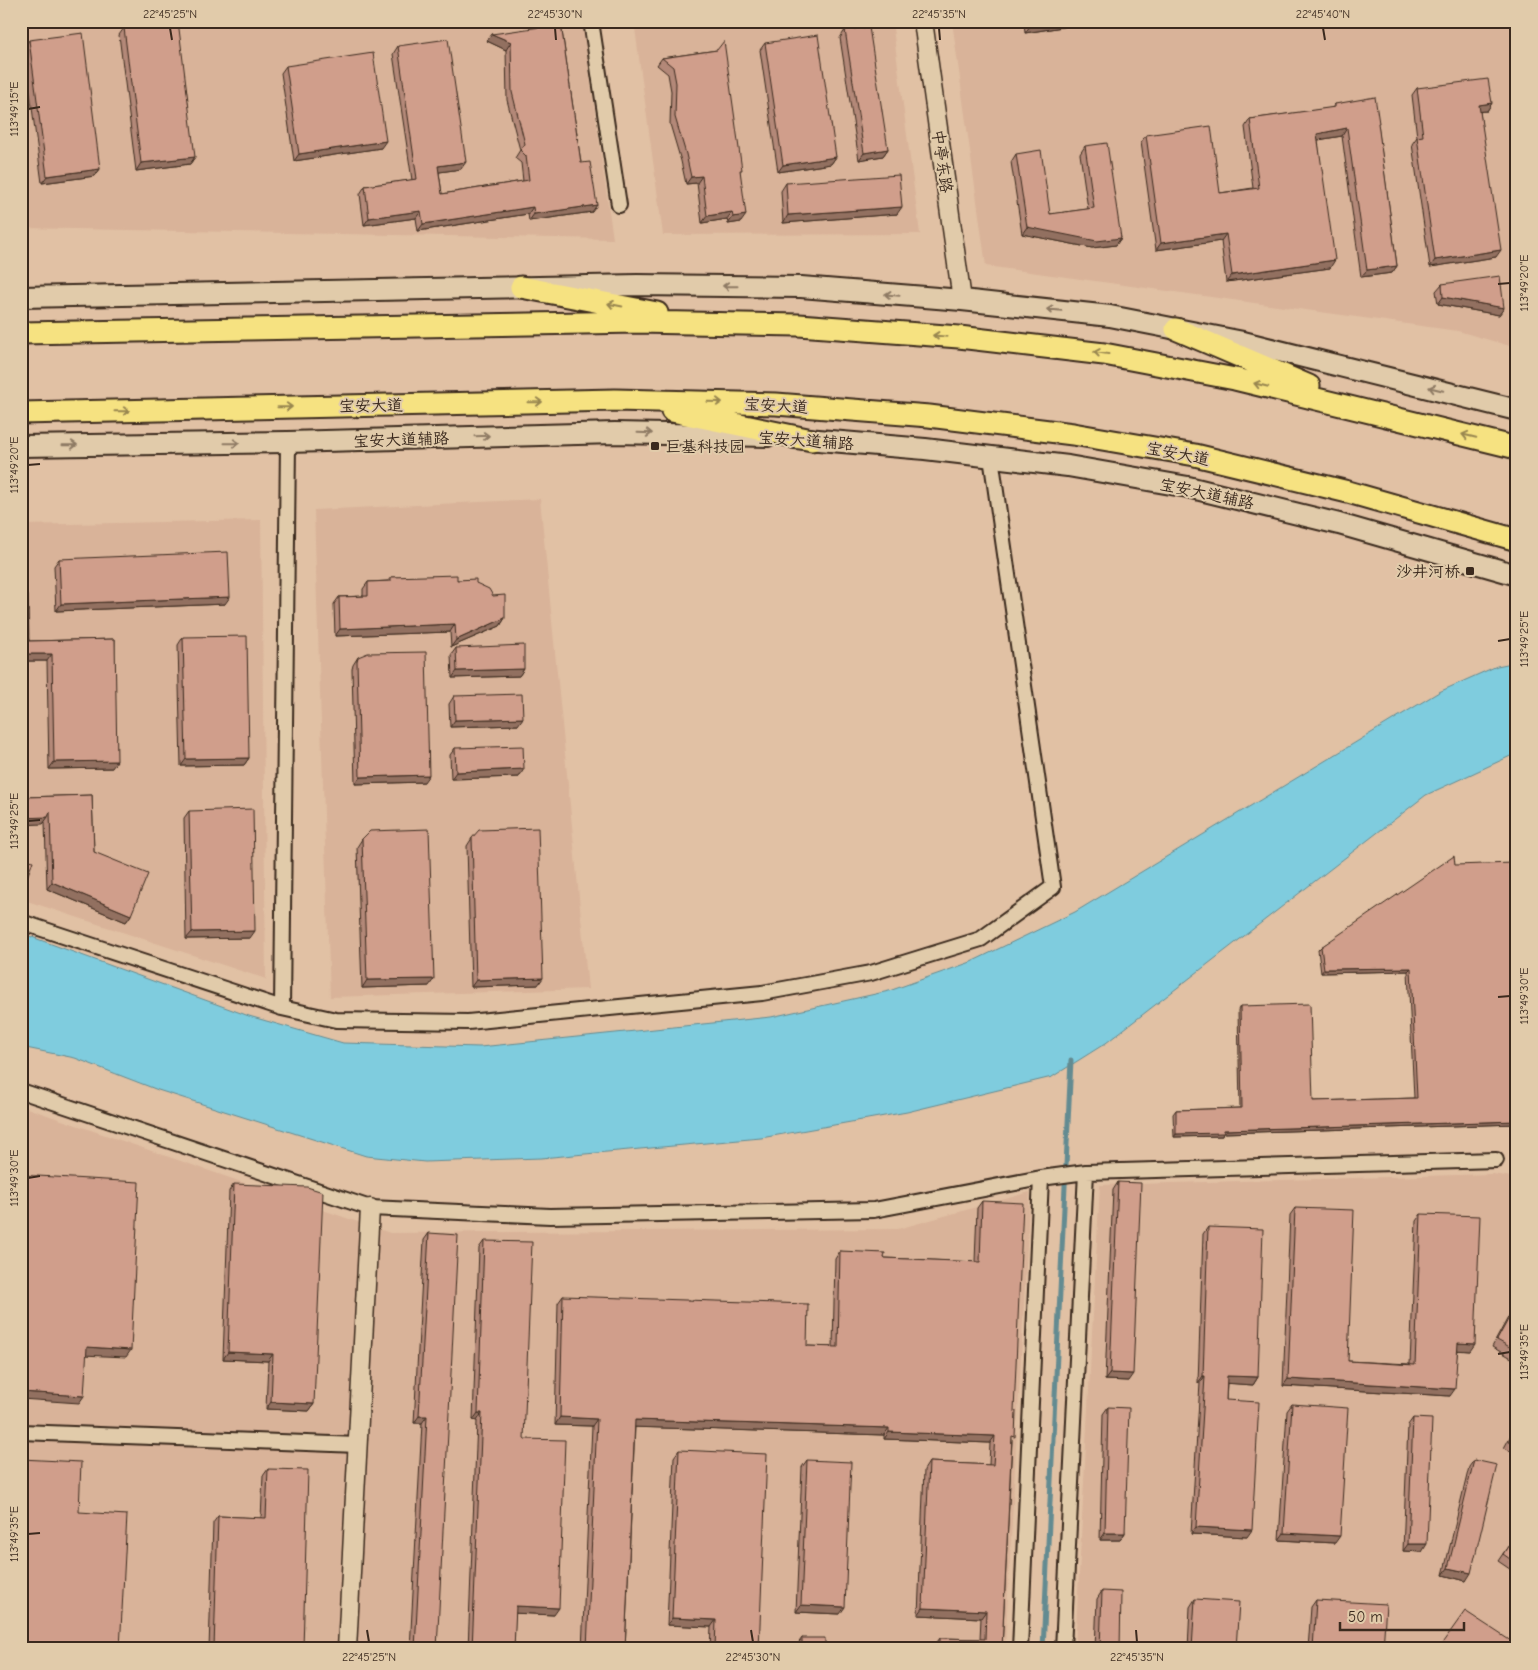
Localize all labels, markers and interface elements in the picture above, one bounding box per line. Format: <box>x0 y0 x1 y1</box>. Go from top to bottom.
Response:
text: 22°45'25"N <box>143 7 197 21</box>
text: 22°45'30"N <box>528 7 582 21</box>
text: 22°45'35"N <box>912 7 966 21</box>
text: 22°45'40"N <box>1296 7 1350 21</box>
text: 113°49'15"E <box>7 82 21 136</box>
street label: 中亭东路 <box>929 128 955 194</box>
text: 113°49'20"E <box>1517 254 1531 312</box>
one-way arrow <box>722 281 738 291</box>
one-way arrow <box>885 290 901 299</box>
one-way arrow <box>607 299 623 309</box>
one-way arrow <box>1046 305 1062 315</box>
one-way arrow <box>932 331 948 340</box>
one-way arrow <box>1094 348 1110 358</box>
one-way arrow <box>1253 380 1269 389</box>
one-way arrow <box>1428 384 1444 393</box>
street label: 宝安大道 <box>744 395 808 417</box>
street label: 宝安大道 <box>339 396 403 416</box>
one-way arrow <box>527 397 543 406</box>
one-way arrow <box>707 398 723 407</box>
one-way arrow <box>276 402 293 412</box>
one-way arrow <box>114 406 130 415</box>
street label: 宝安大道辅路 <box>353 429 449 451</box>
one-way arrow <box>637 429 653 438</box>
street label: 宝安大道辅路 <box>757 429 854 453</box>
one-way arrow <box>1462 431 1478 440</box>
one-way arrow <box>474 432 490 441</box>
text: 113°49'20"E <box>7 436 21 494</box>
one-way arrow <box>224 438 240 448</box>
place label: 巨基科技园 <box>665 438 745 456</box>
street label: 宝安大道 <box>1145 439 1211 469</box>
marker: 巨基科技园 <box>649 440 661 452</box>
one-way arrow <box>62 441 78 450</box>
street label: 宝安大道辅路 <box>1158 475 1256 513</box>
place label: 沙井河桥 <box>1396 563 1460 581</box>
marker: 沙井河桥 <box>1464 565 1476 577</box>
text: 113°49'25"E <box>1517 611 1531 667</box>
text: 113°49'25"E <box>7 793 21 849</box>
text: 113°49'30"E <box>1517 968 1531 1025</box>
text: 113°49'30"E <box>7 1150 21 1207</box>
text: 113°49'35"E <box>1517 1324 1531 1380</box>
text: 113°49'35"E <box>7 1506 21 1562</box>
scale bar <box>1340 1600 1464 1632</box>
text: 50 m <box>1348 1608 1383 1626</box>
text: 22°45'25"N <box>342 1650 396 1664</box>
text: 22°45'30"N <box>726 1650 780 1664</box>
text: 22°45'35"N <box>1110 1650 1164 1664</box>

